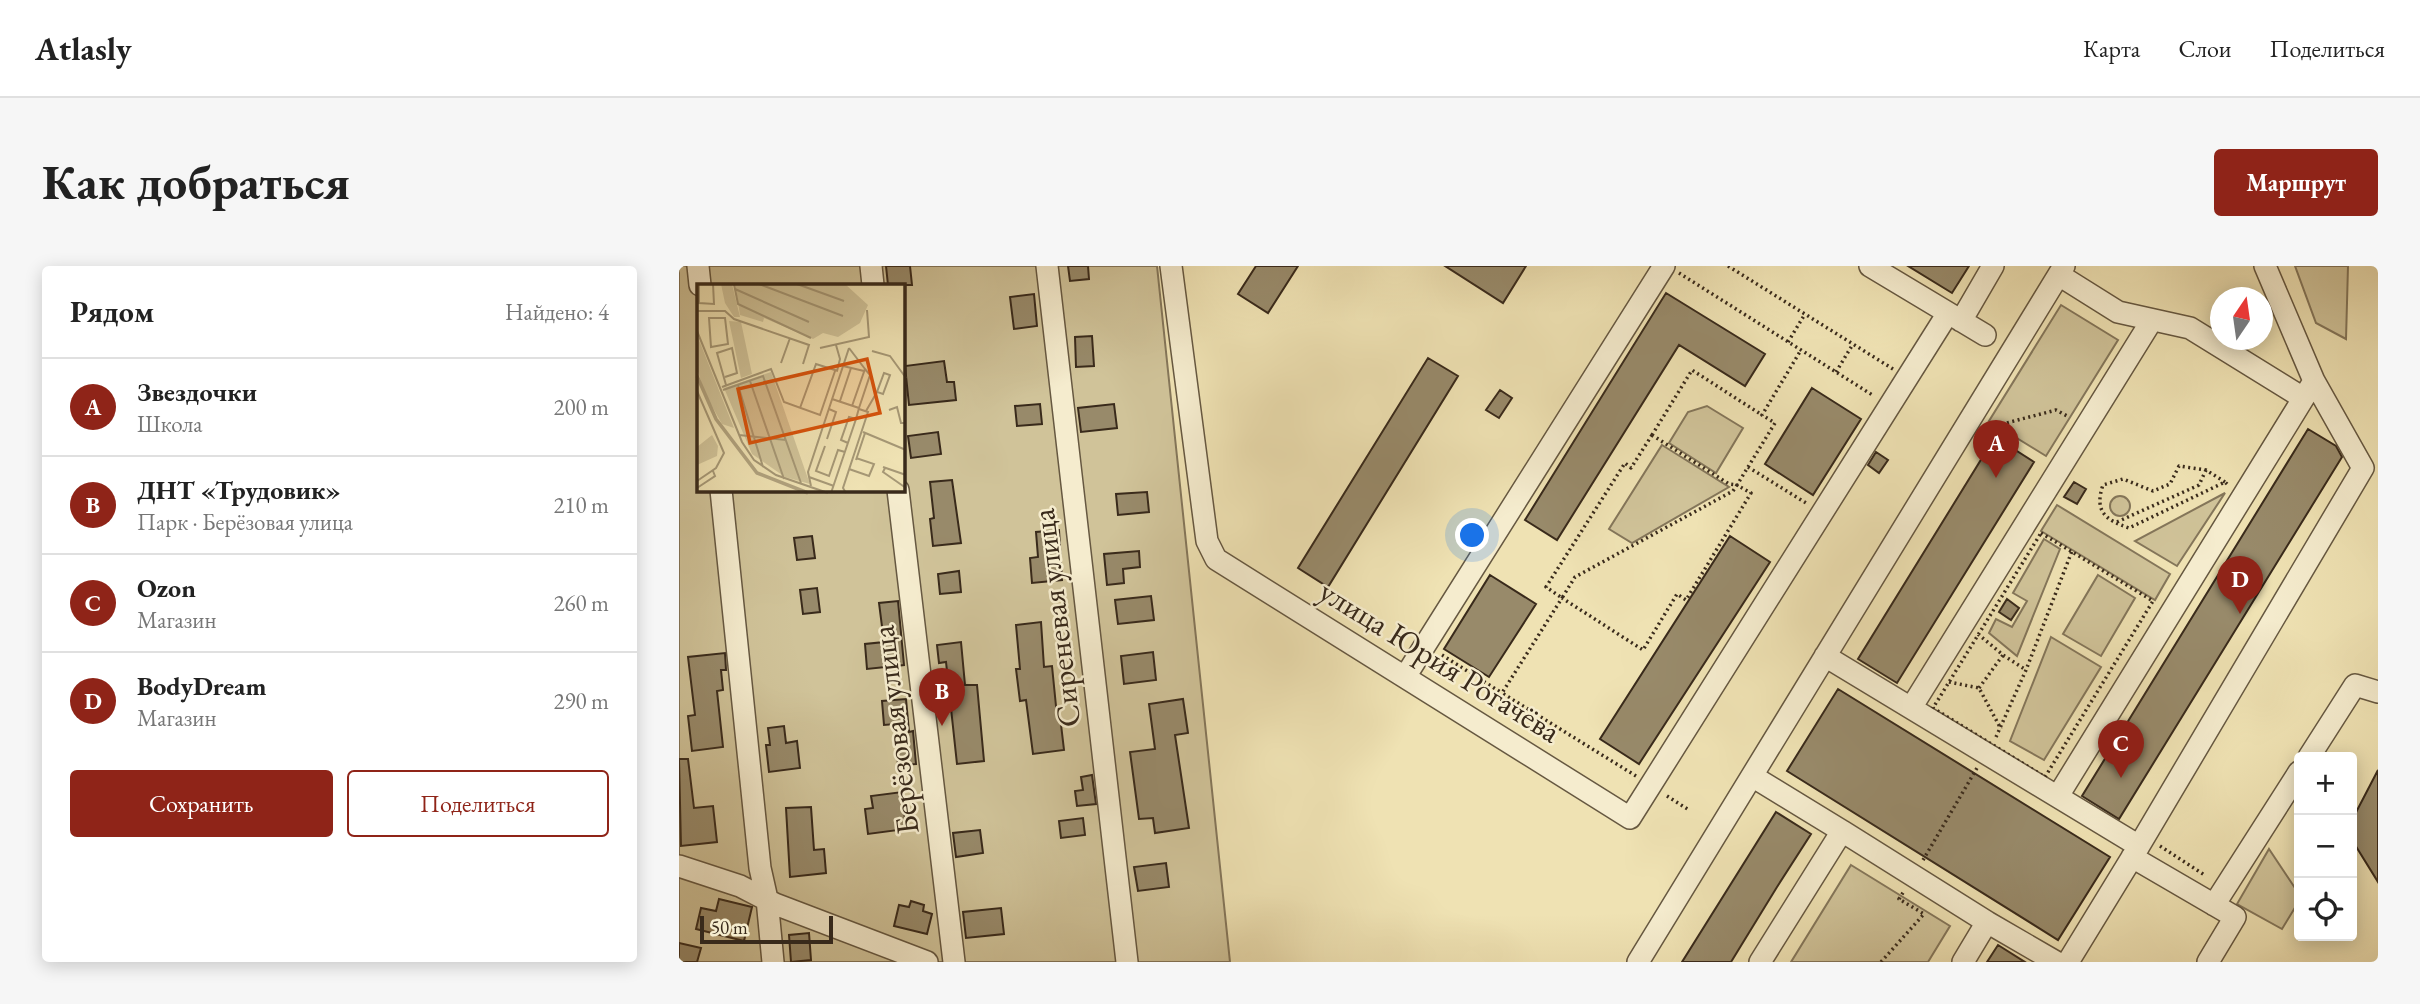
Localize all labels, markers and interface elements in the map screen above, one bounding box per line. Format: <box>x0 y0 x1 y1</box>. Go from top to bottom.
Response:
text: Atlasly <box>35 27 132 70</box>
text: Карта <box>2083 33 2140 64</box>
text: Слои <box>2178 33 2232 64</box>
text: Поделиться <box>2270 33 2385 64</box>
button: Маршрут <box>2214 149 2378 216</box>
text: Как добраться <box>42 150 350 214</box>
inset map <box>697 284 905 492</box>
north arrow <box>2210 287 2273 350</box>
text: Рядом <box>70 292 154 331</box>
text: Найдено: 4 <box>505 297 609 327</box>
text: Звездочки <box>137 375 257 409</box>
text: A <box>85 392 101 422</box>
text: 200 m <box>553 392 609 422</box>
text: Школа <box>137 409 202 439</box>
pin: A <box>1973 420 2019 478</box>
text: ДНТ «Трудовик» <box>137 473 341 507</box>
text: B <box>86 490 100 520</box>
text: 210 m <box>553 490 609 520</box>
street label: Сиреневая улица <box>1022 506 1090 730</box>
text: Парк · Берёзовая улица <box>137 507 353 537</box>
your location <box>1455 518 1489 552</box>
pin: D <box>2217 556 2263 614</box>
street label: улица Юрия Рогачёва <box>1312 570 1569 752</box>
text: Ozon <box>137 571 196 605</box>
text: C <box>85 588 101 618</box>
text: 260 m <box>553 588 609 618</box>
text: Магазин <box>137 605 216 635</box>
street label: Берёзовая улица <box>861 623 929 837</box>
pin: B <box>919 668 965 726</box>
text: BodyDream <box>137 669 267 703</box>
text: D <box>84 686 102 716</box>
text: 290 m <box>553 686 609 716</box>
text: Магазин <box>137 703 216 733</box>
pin: C <box>2098 720 2144 778</box>
map controls <box>2294 752 2357 941</box>
button: + <box>2294 752 2357 815</box>
button: Сохранить <box>70 770 333 837</box>
button: Поделиться <box>347 770 609 837</box>
button: − <box>2294 815 2357 878</box>
button: locate <box>2294 878 2357 941</box>
scale bar <box>700 913 833 945</box>
text: 50 m <box>711 915 748 940</box>

